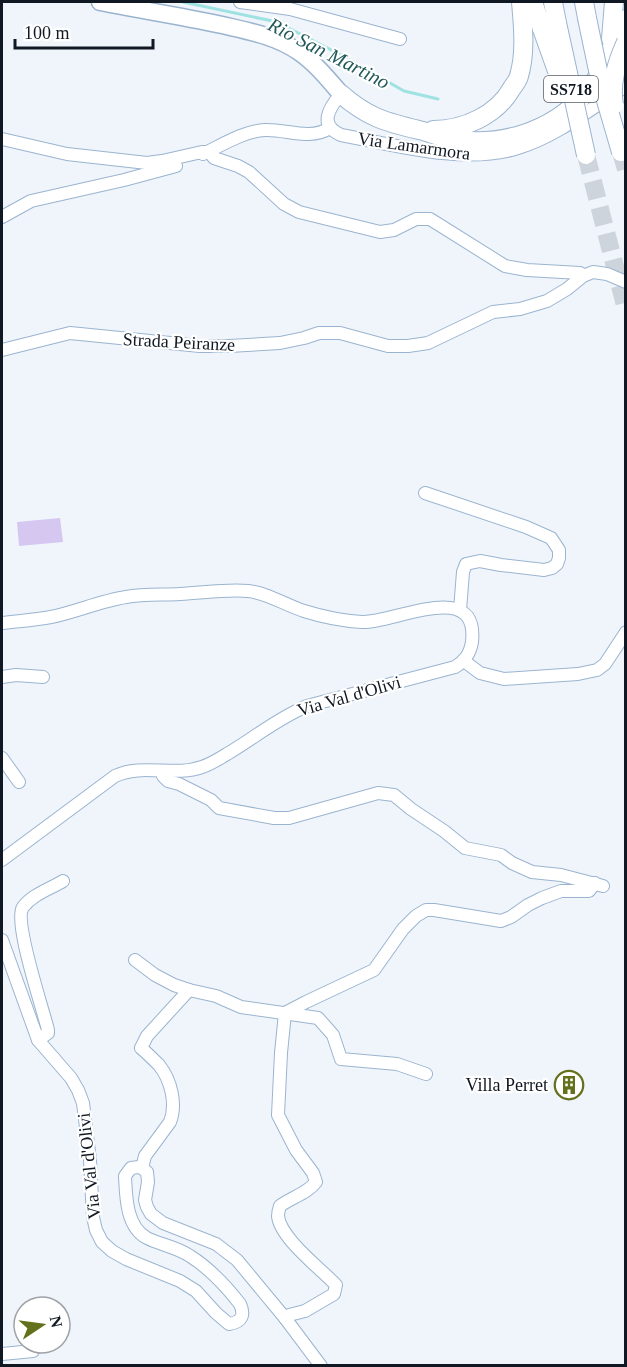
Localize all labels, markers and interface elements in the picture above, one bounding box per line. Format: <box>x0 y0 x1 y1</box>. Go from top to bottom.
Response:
scale bar <box>15 12 153 50</box>
water label: Rio San Martino <box>264 12 393 93</box>
text: 100 m <box>24 23 70 43</box>
road number: SS718 <box>544 76 598 102</box>
street label: Via Lamarmora <box>356 128 472 164</box>
street label: Strada Peiranze <box>122 329 236 355</box>
street label: Via Val d'Olivi <box>295 672 403 720</box>
building icon: Villa Perret <box>553 1069 585 1101</box>
place label: Villa Perret <box>466 1075 548 1095</box>
street label: Via Val d'Olivi <box>73 1112 105 1220</box>
north arrow <box>12 1295 72 1355</box>
text: N <box>47 1314 66 1330</box>

